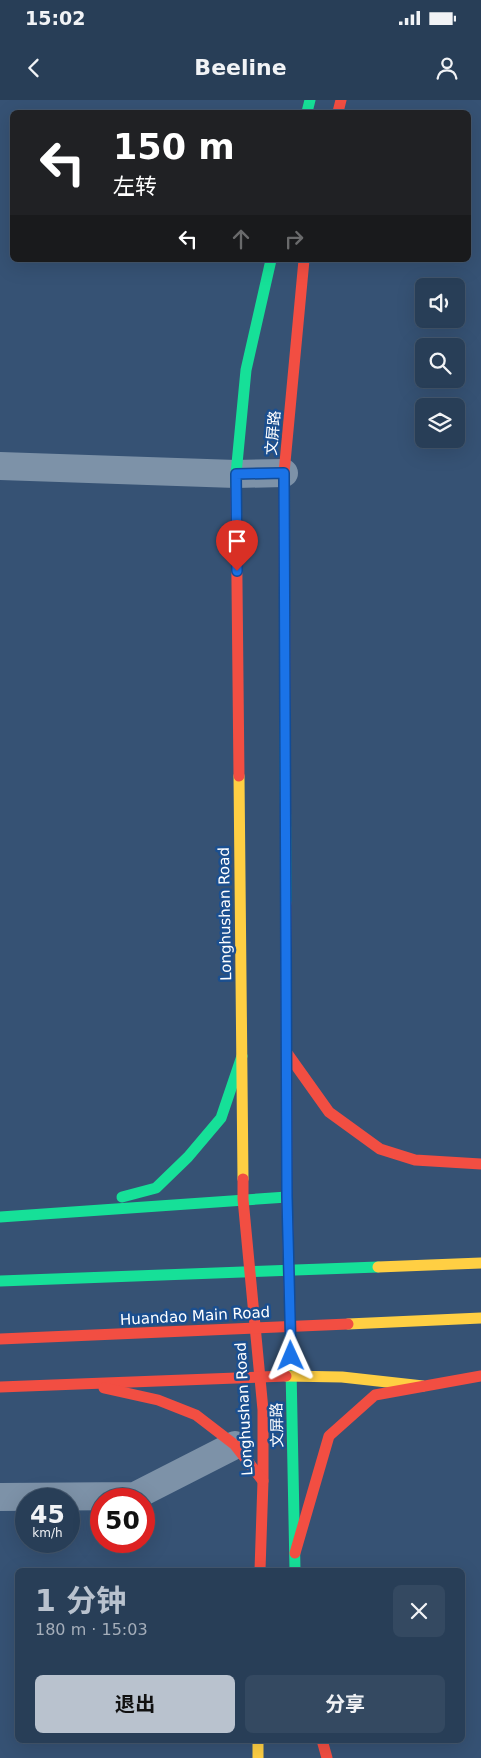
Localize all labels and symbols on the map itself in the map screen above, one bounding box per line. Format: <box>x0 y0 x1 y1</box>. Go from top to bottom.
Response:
street label: 文屏路 <box>262 410 284 456</box>
pin <box>216 520 258 571</box>
street label: Longhushan Road <box>215 847 235 981</box>
street label: Huandao Main Road <box>119 1303 271 1329</box>
position arrow <box>264 1329 316 1381</box>
street label: Longhushan Road <box>232 1342 256 1476</box>
street label: 文屏路 <box>268 1402 286 1448</box>
speed limit sign: 50 <box>90 1488 155 1553</box>

